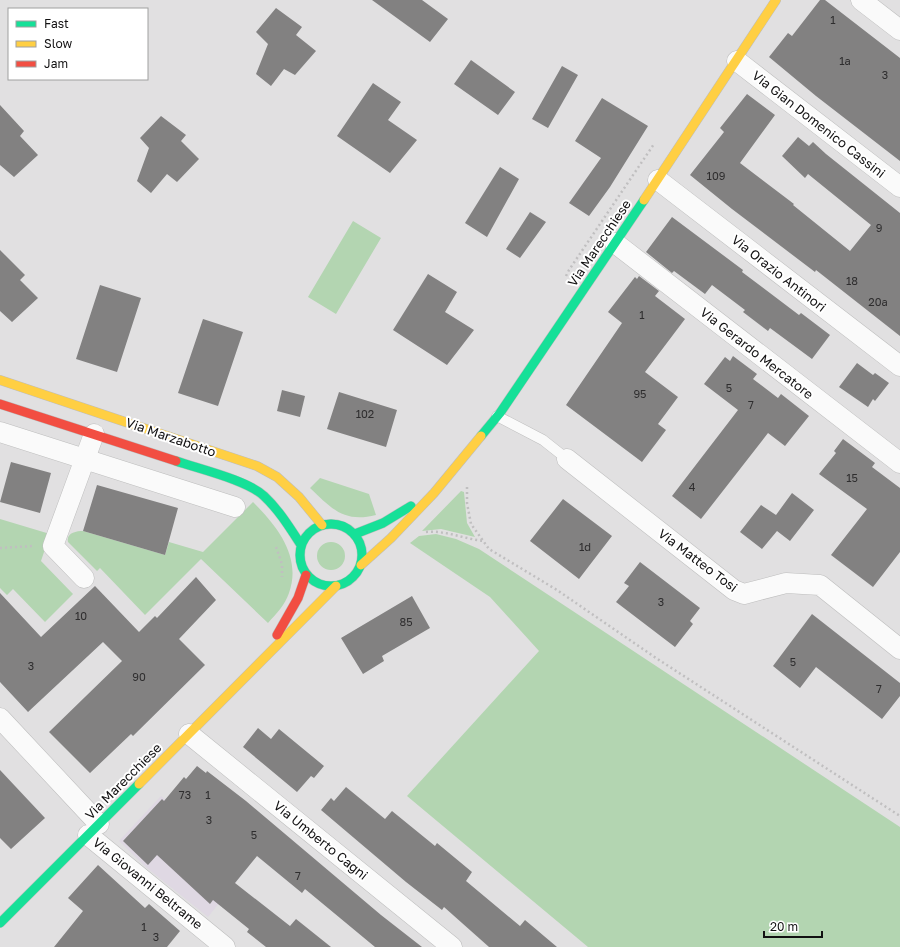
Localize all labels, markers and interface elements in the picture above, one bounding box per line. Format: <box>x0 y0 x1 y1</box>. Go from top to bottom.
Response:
legend <box>8 8 148 80</box>
house number: 1 <box>830 13 836 26</box>
text: Fast <box>44 16 69 31</box>
text: Slow <box>44 36 72 51</box>
house number: 1a <box>839 54 851 67</box>
text: Jam <box>44 56 68 71</box>
street label: Via Gian Domenico Cassini <box>749 67 889 181</box>
house number: 3 <box>882 68 888 81</box>
house number: 109 <box>707 169 725 182</box>
street label: Via Marecchiese <box>564 196 634 290</box>
house number: 9 <box>876 221 882 234</box>
street label: Via Orazio Antinori <box>729 231 829 315</box>
house number: 18 <box>846 274 858 287</box>
house number: 20a <box>868 295 888 308</box>
street label: Via Gerardo Mercatore <box>697 304 817 402</box>
house number: 1 <box>639 308 645 321</box>
house number: 5 <box>726 381 732 394</box>
house number: 95 <box>633 387 647 400</box>
house number: 7 <box>748 398 754 411</box>
house number: 102 <box>356 407 374 420</box>
street label: Via Marzabotto <box>124 414 218 460</box>
house number: 15 <box>846 471 858 484</box>
house number: 4 <box>689 480 696 493</box>
street label: Via Matteo Tosi <box>655 525 741 595</box>
house number: 1d <box>579 540 591 553</box>
house number: 3 <box>658 595 664 608</box>
house number: 10 <box>75 609 87 622</box>
house number: 85 <box>399 615 413 628</box>
house number: 5 <box>790 655 796 668</box>
house number: 3 <box>28 659 34 672</box>
house number: 90 <box>132 670 146 683</box>
house number: 7 <box>876 682 882 695</box>
street label: Via Marecchiese <box>81 739 165 823</box>
house number: 73 <box>179 788 191 801</box>
house number: 1 <box>205 788 211 801</box>
street label: Via Umberto Cagni <box>271 797 371 883</box>
house number: 3 <box>206 813 212 826</box>
house number: 5 <box>251 828 257 841</box>
street label: Via Giovanni Beltrame <box>90 834 206 932</box>
house number: 7 <box>295 869 301 882</box>
scale bar <box>764 913 822 939</box>
text: 20 m <box>770 919 798 934</box>
house number: 1 <box>141 920 147 933</box>
house number: 3 <box>153 930 159 943</box>

